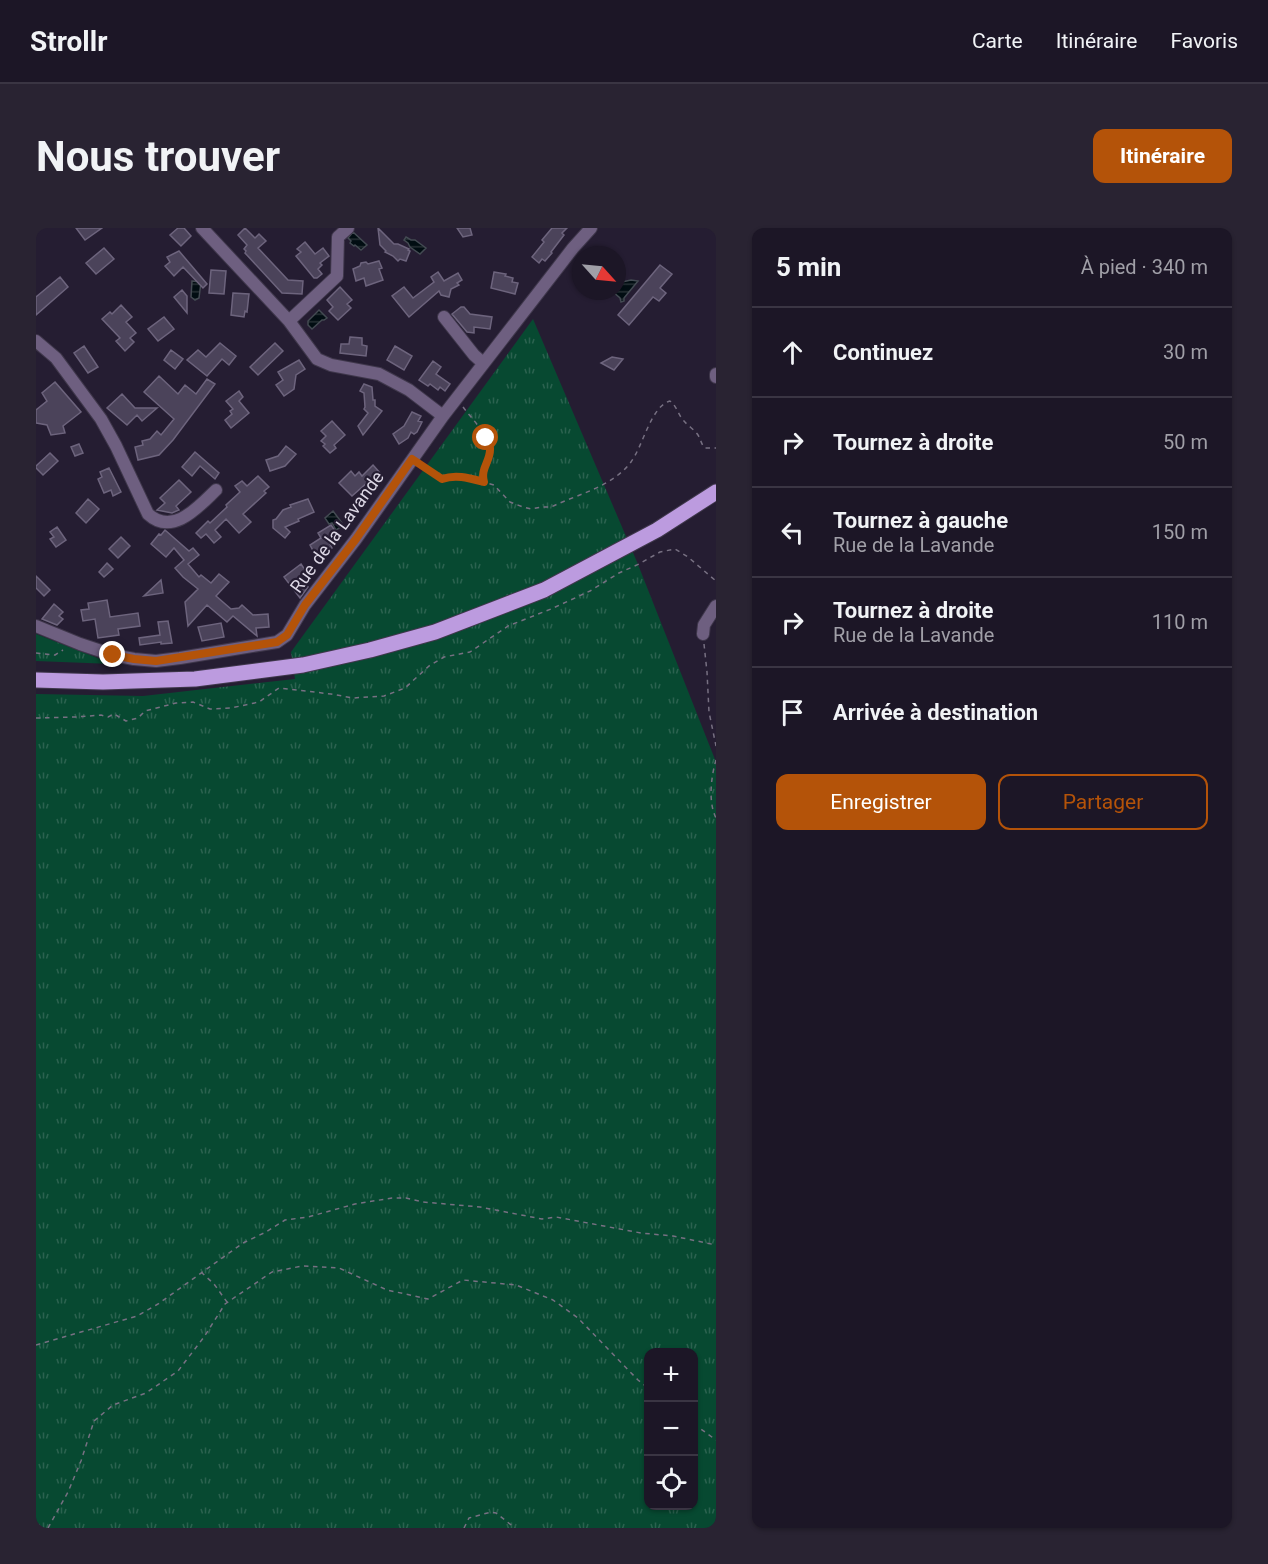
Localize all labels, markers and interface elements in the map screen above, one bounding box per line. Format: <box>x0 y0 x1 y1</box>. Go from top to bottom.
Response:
text: Strollr <box>30 25 107 58</box>
text: Carte <box>972 29 1023 53</box>
text: Itinéraire <box>1056 29 1137 53</box>
text: Favoris <box>1170 29 1238 53</box>
button: Itinéraire <box>1093 129 1232 183</box>
text: Nous trouver <box>36 132 280 181</box>
north arrow <box>572 246 626 300</box>
text: 5 min <box>776 252 841 282</box>
text: À pied · 340 m <box>1081 255 1208 279</box>
icon: ahead <box>776 336 809 369</box>
text: Continuez <box>833 340 933 365</box>
text: 30 m <box>1163 340 1208 364</box>
route start <box>472 424 498 450</box>
icon: right <box>776 426 809 459</box>
text: Tournez à droite <box>833 430 993 455</box>
text: 50 m <box>1163 430 1208 454</box>
street label: Rue de la Lavande <box>285 467 388 597</box>
text: Tournez à gauche <box>833 508 1008 533</box>
icon: left <box>776 516 809 549</box>
text: 150 m <box>1152 520 1208 544</box>
text: Rue de la Lavande <box>833 533 994 557</box>
text: Tournez à droite <box>833 598 993 623</box>
icon: right <box>776 606 809 639</box>
text: 110 m <box>1152 610 1208 634</box>
text: Rue de la Lavande <box>833 623 994 647</box>
route end <box>99 641 125 667</box>
icon: arrive <box>776 696 809 729</box>
text: Arrivée à destination <box>833 700 1038 725</box>
button: Enregistrer <box>776 774 986 830</box>
button: Partager <box>998 774 1208 830</box>
map controls <box>644 1348 698 1510</box>
button: + <box>644 1348 698 1402</box>
button: − <box>644 1402 698 1456</box>
button: locate <box>644 1456 698 1510</box>

